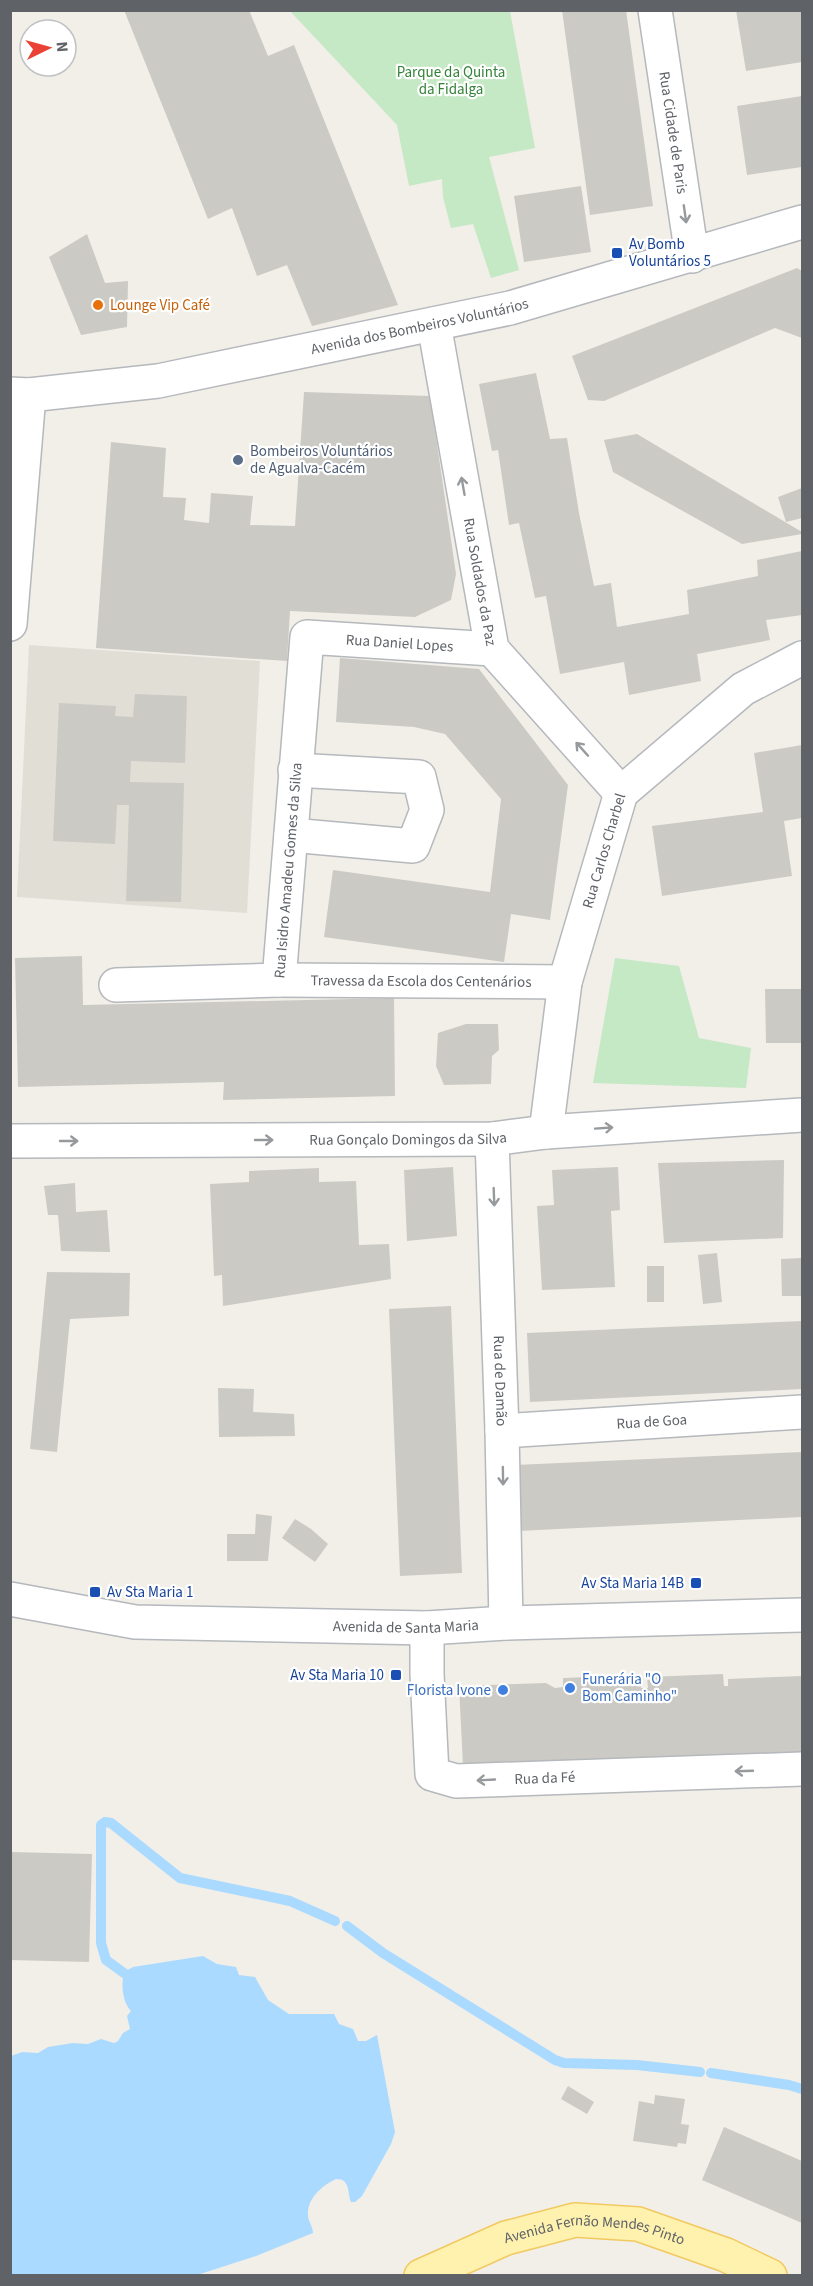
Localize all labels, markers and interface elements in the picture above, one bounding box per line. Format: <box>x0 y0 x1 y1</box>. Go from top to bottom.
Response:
north arrow <box>18 18 78 78</box>
text: N <box>51 41 73 53</box>
park label: Parque da Quinta da Fidalga <box>397 62 505 100</box>
street label: Rua Cidade de Paris <box>653 70 693 195</box>
one-way arrow <box>680 203 691 223</box>
place label: Av Bomb Voluntários 5 <box>629 234 711 272</box>
marker: Av Bomb Voluntários 5 <box>610 246 624 260</box>
street label: Avenida dos Bombeiros Voluntários <box>309 293 531 360</box>
place label: Lounge Vip Café <box>110 295 210 316</box>
marker: Lounge Vip Café <box>91 298 105 312</box>
place label: Bombeiros Voluntários de Agualva-Cacém <box>250 441 393 479</box>
marker: Bombeiros Voluntários de Agualva-Cacém <box>231 453 245 467</box>
one-way arrow <box>457 477 468 497</box>
street label: Rua Soldados da Paz <box>458 516 501 648</box>
street label: Rua Daniel Lopes <box>345 630 454 657</box>
one-way arrow <box>575 742 589 757</box>
street label: Rua Isidro Amadeu Gomes da Silva <box>269 762 308 979</box>
street label: Rua Carlos Charbel <box>577 791 631 911</box>
street label: Travessa da Escola dos Centenários <box>310 970 532 993</box>
one-way arrow <box>594 1123 614 1134</box>
street label: Rua Gonçalo Domingos da Silva <box>309 1127 508 1151</box>
one-way arrow <box>253 1134 273 1146</box>
one-way arrow <box>58 1135 78 1147</box>
one-way arrow <box>489 1187 500 1207</box>
street label: Rua de Damão <box>488 1335 512 1427</box>
street label: Rua de Goa <box>616 1409 688 1435</box>
one-way arrow <box>497 1466 509 1486</box>
place label: Av Sta Maria 14B <box>581 1573 684 1594</box>
marker: Av Sta Maria 14B <box>689 1576 703 1590</box>
place label: Av Sta Maria 1 <box>107 1582 193 1603</box>
marker: Av Sta Maria 1 <box>88 1585 102 1599</box>
street label: Avenida de Santa Maria <box>333 1615 480 1639</box>
place label: Av Sta Maria 10 <box>290 1665 384 1686</box>
marker: Av Sta Maria 10 <box>389 1668 403 1682</box>
place label: Funerária "O Bom Caminho" <box>582 1669 677 1707</box>
place label: Florista Ivone <box>407 1680 491 1701</box>
marker: Funerária "O Bom Caminho" <box>563 1681 577 1695</box>
marker: Florista Ivone <box>496 1683 510 1697</box>
one-way arrow <box>735 1765 755 1776</box>
street label: Rua da Fé <box>514 1767 576 1790</box>
one-way arrow <box>477 1774 497 1785</box>
text: Avenida Fernão Mendes Pinto <box>502 2210 688 2251</box>
street label: Avenida Fernão Mendes Pinto <box>503 2233 687 2251</box>

